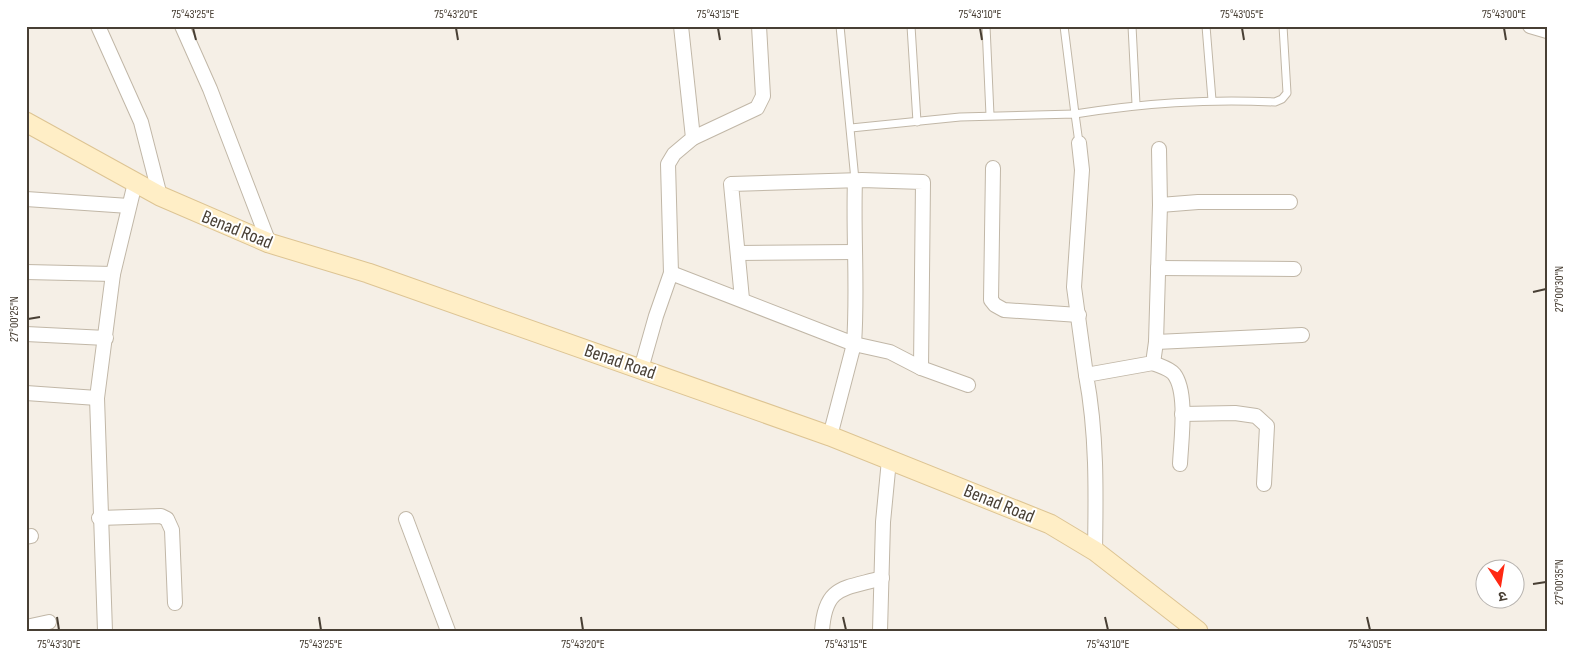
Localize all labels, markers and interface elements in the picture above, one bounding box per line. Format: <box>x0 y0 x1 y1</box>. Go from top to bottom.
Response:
text: 75°43'25"E <box>171 7 215 22</box>
text: 75°43'20"E <box>434 7 478 22</box>
text: 75°43'15"E <box>697 7 739 22</box>
text: 75°43'10"E <box>959 7 1001 22</box>
text: 75°43'05"E <box>1220 7 1264 22</box>
text: 75°43'00"E <box>1482 7 1526 22</box>
street label: Benad Road <box>198 205 276 255</box>
text: 27°00'30"N <box>1552 266 1567 312</box>
text: 27°00'25"N <box>7 296 22 342</box>
street label: Benad Road <box>581 339 659 385</box>
street label: Benad Road <box>960 479 1038 529</box>
text: 27°00'35"N <box>1552 559 1567 605</box>
north arrow <box>1476 560 1526 610</box>
text: उ <box>1496 587 1508 606</box>
text: 75°43'30"E <box>37 637 81 652</box>
text: 75°43'25"E <box>299 637 343 652</box>
text: 75°43'20"E <box>561 637 605 652</box>
text: 75°43'15"E <box>825 637 867 652</box>
text: 75°43'10"E <box>1087 637 1129 652</box>
text: 75°43'05"E <box>1348 637 1392 652</box>

